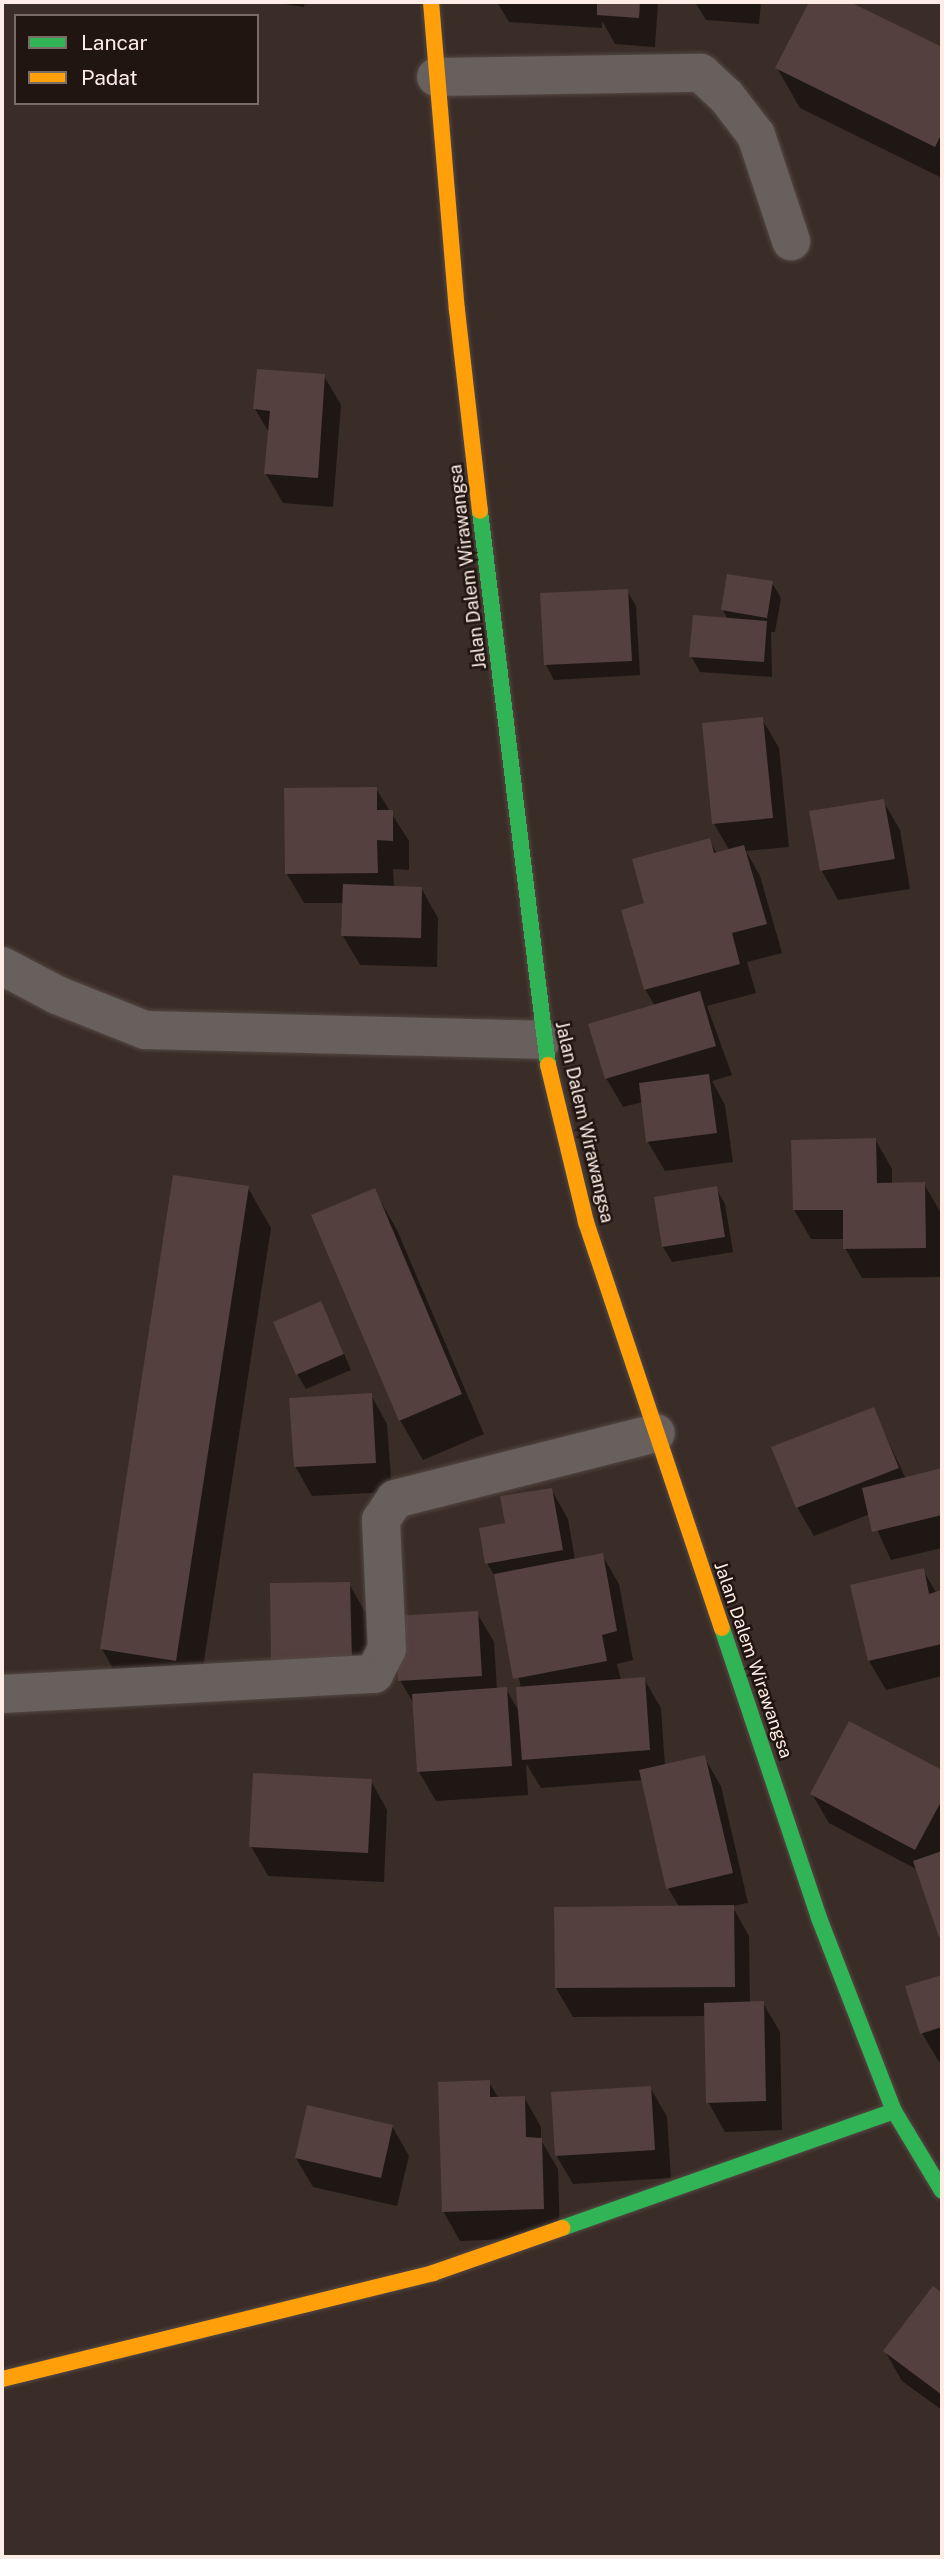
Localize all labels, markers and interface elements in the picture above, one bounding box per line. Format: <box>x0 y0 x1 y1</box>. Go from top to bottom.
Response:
legend <box>14 14 259 105</box>
text: Lancar <box>81 30 148 55</box>
text: Padat <box>81 65 138 90</box>
street label: Jalan Dalem Wirawangsa <box>445 463 491 671</box>
street label: Jalan Dalem Wirawangsa <box>550 1019 618 1225</box>
street label: Jalan Dalem Wirawangsa <box>709 1559 797 1761</box>

